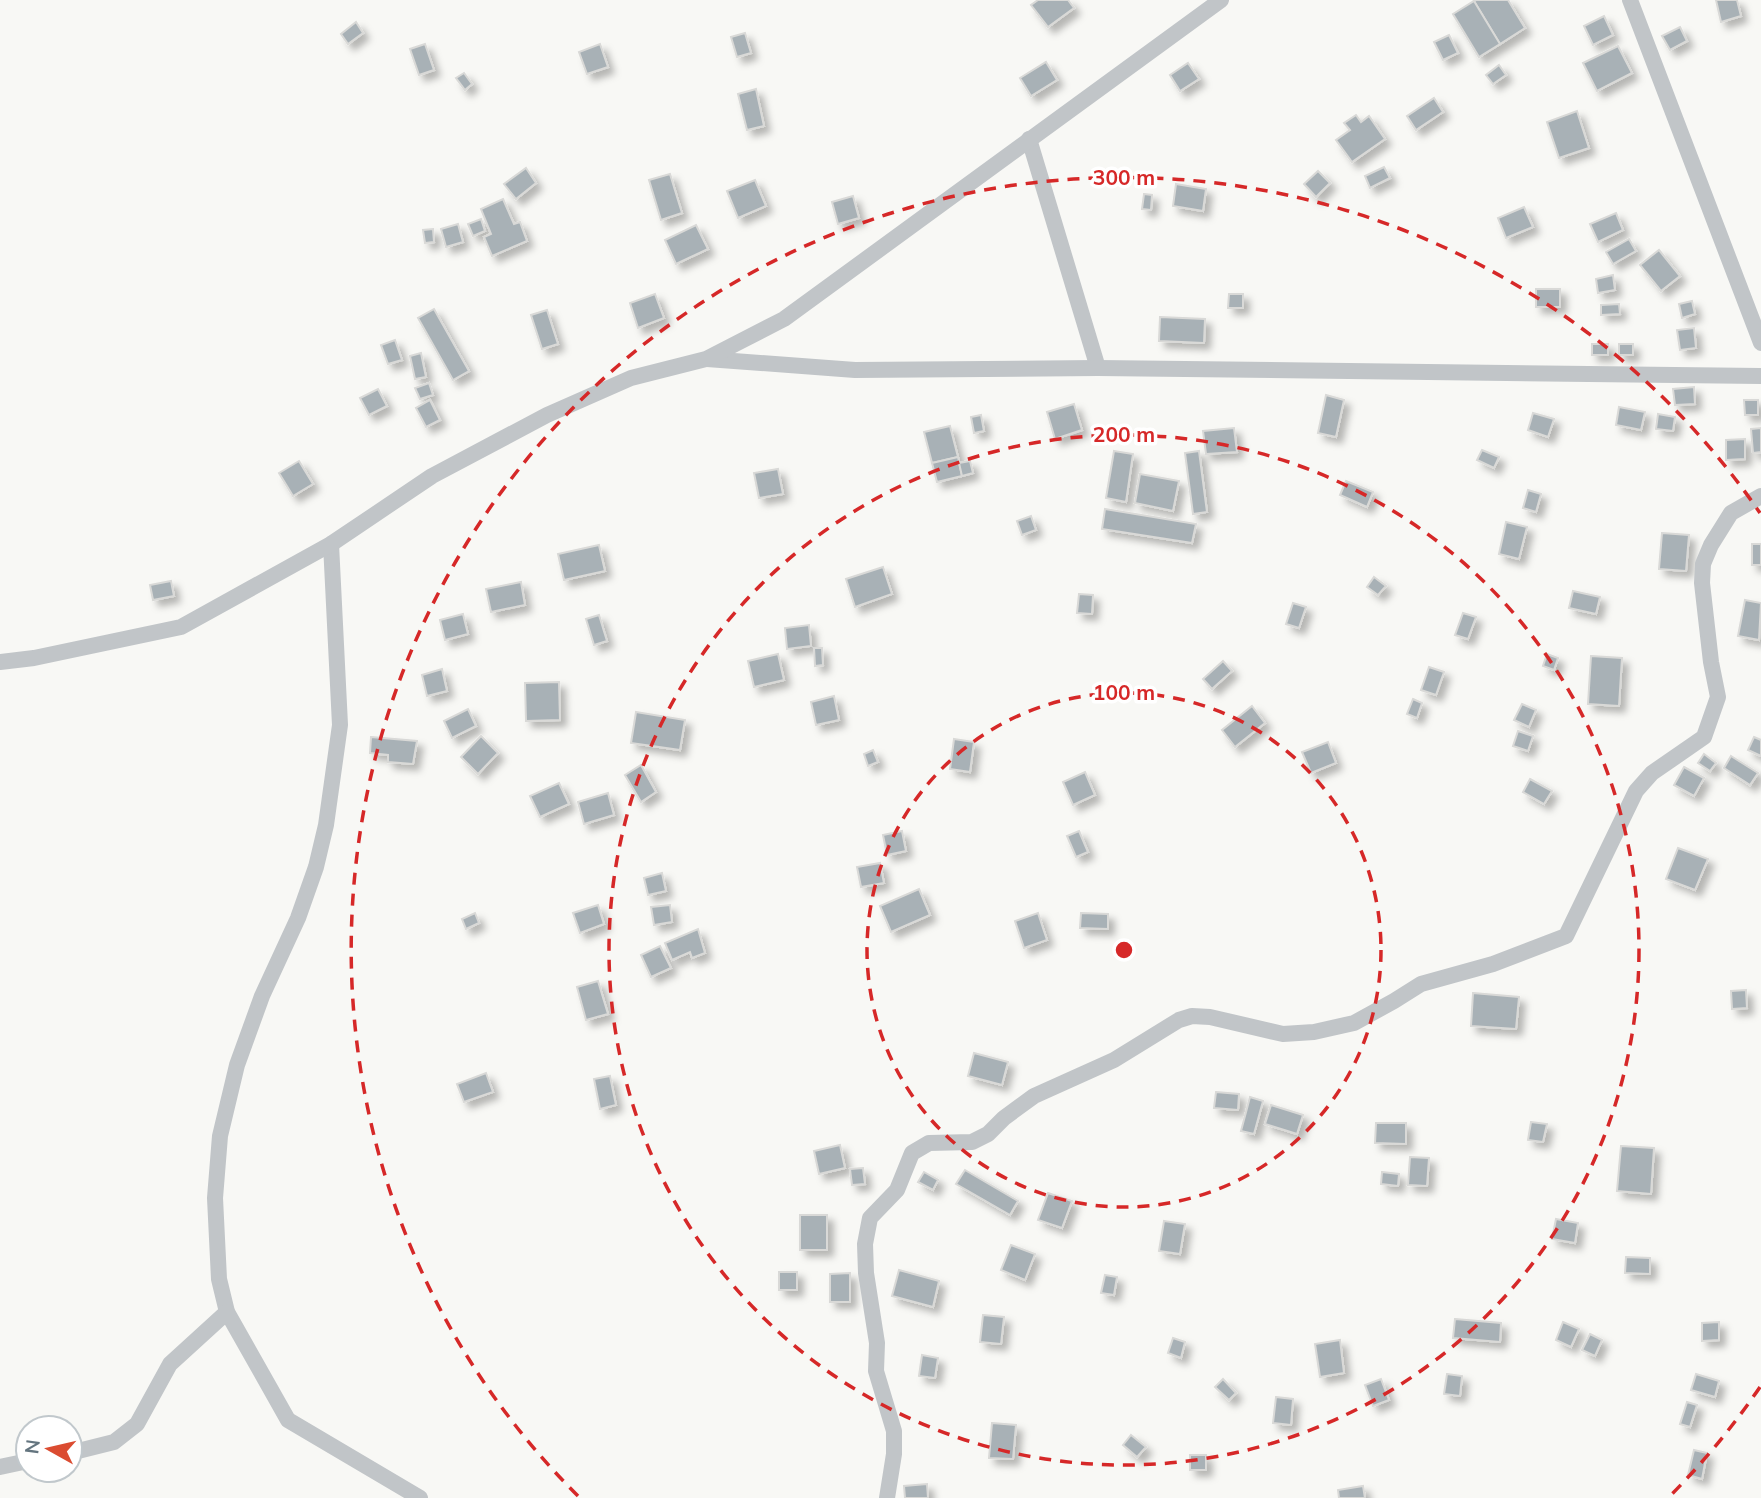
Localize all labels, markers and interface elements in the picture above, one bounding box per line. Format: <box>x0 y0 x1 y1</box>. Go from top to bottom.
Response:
text: 300 m <box>1093 164 1155 190</box>
text: 200 m <box>1093 421 1155 447</box>
text: 100 m <box>1093 679 1155 705</box>
centre of rings <box>1112 938 1136 962</box>
north arrow <box>14 1414 84 1484</box>
text: N <box>19 1438 45 1455</box>

